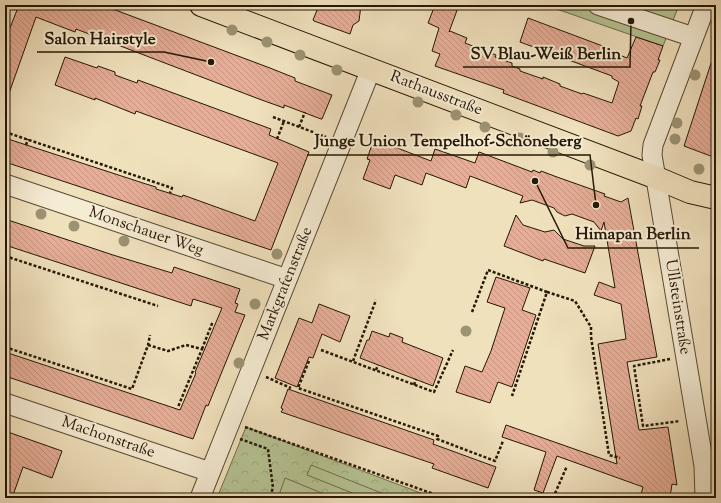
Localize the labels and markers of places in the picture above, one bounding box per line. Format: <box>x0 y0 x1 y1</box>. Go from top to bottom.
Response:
callout: Salon Hairstyle <box>37 23 164 52</box>
callout: SV Blau-Weiß Berlin <box>463 38 630 67</box>
callout: Junge Union Tempelhof-Schöneberg <box>307 126 590 155</box>
callout: Himapan Berlin <box>568 219 699 248</box>

